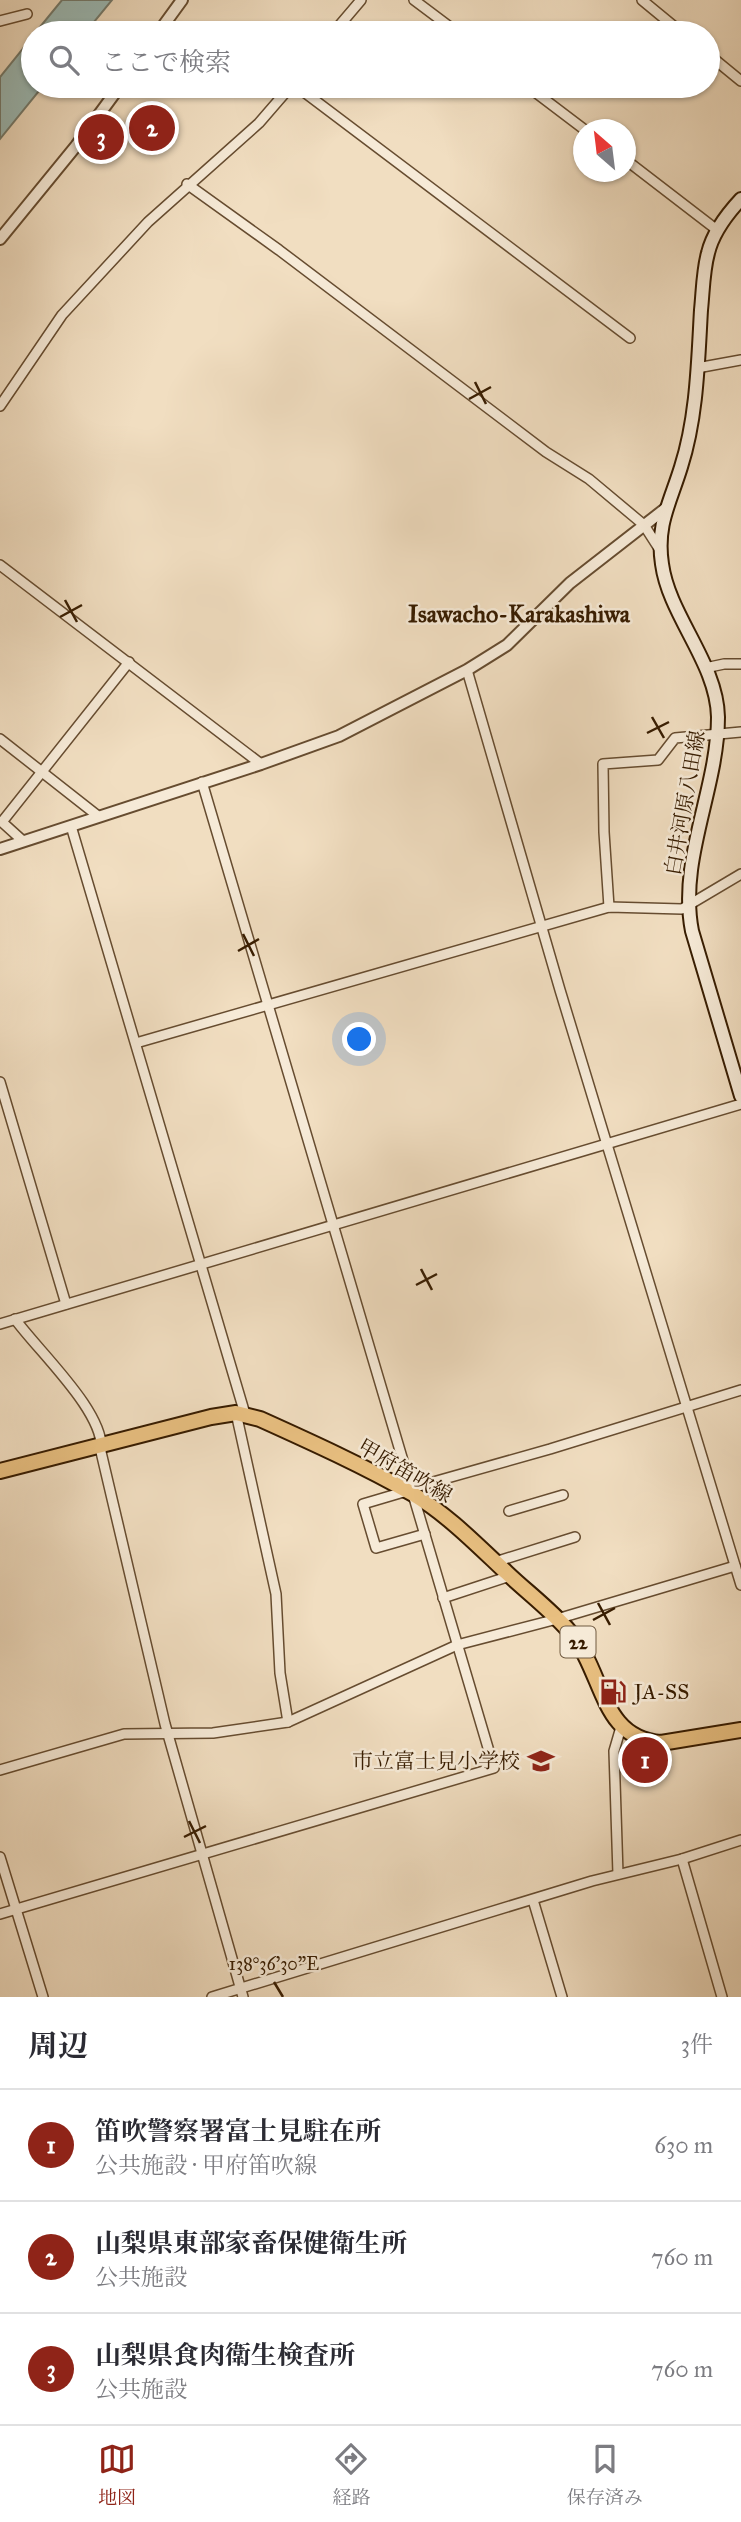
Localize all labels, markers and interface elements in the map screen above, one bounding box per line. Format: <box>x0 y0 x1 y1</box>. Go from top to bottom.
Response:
search box <box>21 21 720 98</box>
icon: search <box>45 41 83 79</box>
text: ここで検索 <box>101 46 231 78</box>
pin: 2 <box>129 102 175 154</box>
pin: 3 <box>78 111 124 163</box>
north arrow <box>573 119 636 182</box>
district label: Isawacho-Karakashiwa <box>408 599 631 629</box>
street label: 白井河原八田線 <box>659 728 711 878</box>
your location <box>342 1022 376 1056</box>
street label: 甲府笛吹線 <box>353 1433 457 1509</box>
road number: 22 <box>560 1626 596 1658</box>
fuel station icon: JA-SS <box>598 1677 628 1707</box>
place label: JA-SS <box>632 1679 689 1705</box>
pin: 1 <box>622 1734 668 1786</box>
school or university icon: 市立富士見小学校 <box>526 1746 556 1776</box>
place label: 市立富士見小学校 <box>352 1748 520 1774</box>
text: 138°36'30"E <box>229 1953 319 1975</box>
text: 周辺 <box>28 2028 88 2064</box>
text: 3件 <box>681 2030 713 2058</box>
text: 笛吹警察署富士見駐在所 <box>95 2115 381 2147</box>
text: 1 <box>46 2131 56 2159</box>
text: 630 m <box>654 2131 713 2159</box>
text: 公共施設 · 甲府笛吹線 <box>95 2151 317 2179</box>
text: 山梨県東部家畜保健衛生所 <box>95 2227 407 2259</box>
text: 2 <box>45 2243 57 2271</box>
text: 760 m <box>651 2243 713 2271</box>
text: 公共施設 <box>95 2263 187 2291</box>
text: 山梨県食肉衛生検査所 <box>95 2339 355 2371</box>
text: 3 <box>46 2355 56 2383</box>
text: 760 m <box>651 2355 713 2383</box>
text: 公共施設 <box>95 2375 187 2403</box>
tab: 地図 <box>98 2440 136 2509</box>
tab: 経路 <box>332 2440 371 2509</box>
tab: 保存済み <box>567 2440 643 2509</box>

